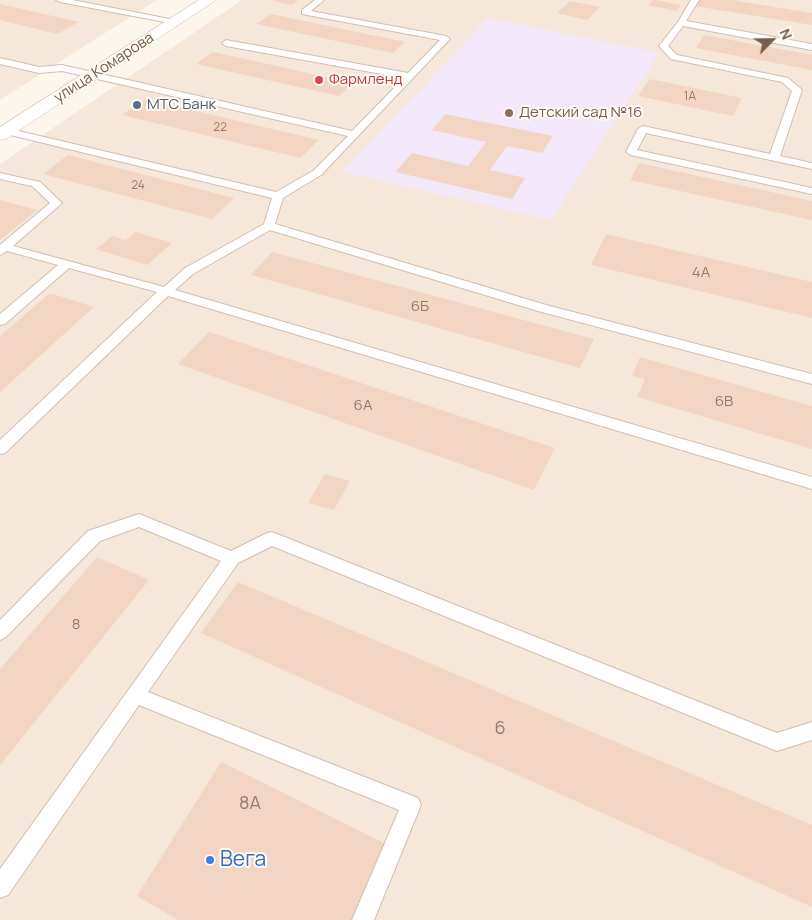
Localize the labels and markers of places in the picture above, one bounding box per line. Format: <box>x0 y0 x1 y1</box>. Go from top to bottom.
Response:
place label: Фармленд <box>329 71 402 89</box>
marker: Фармленд <box>313 74 325 86</box>
place label: МТС Банк <box>147 96 216 114</box>
marker: МТС Банк <box>131 99 143 111</box>
place label: Детский сад №16 <box>519 104 642 122</box>
marker: Детский сад №16 <box>503 107 515 119</box>
place label: Вега <box>220 847 266 873</box>
marker: Вега <box>204 854 216 866</box>

